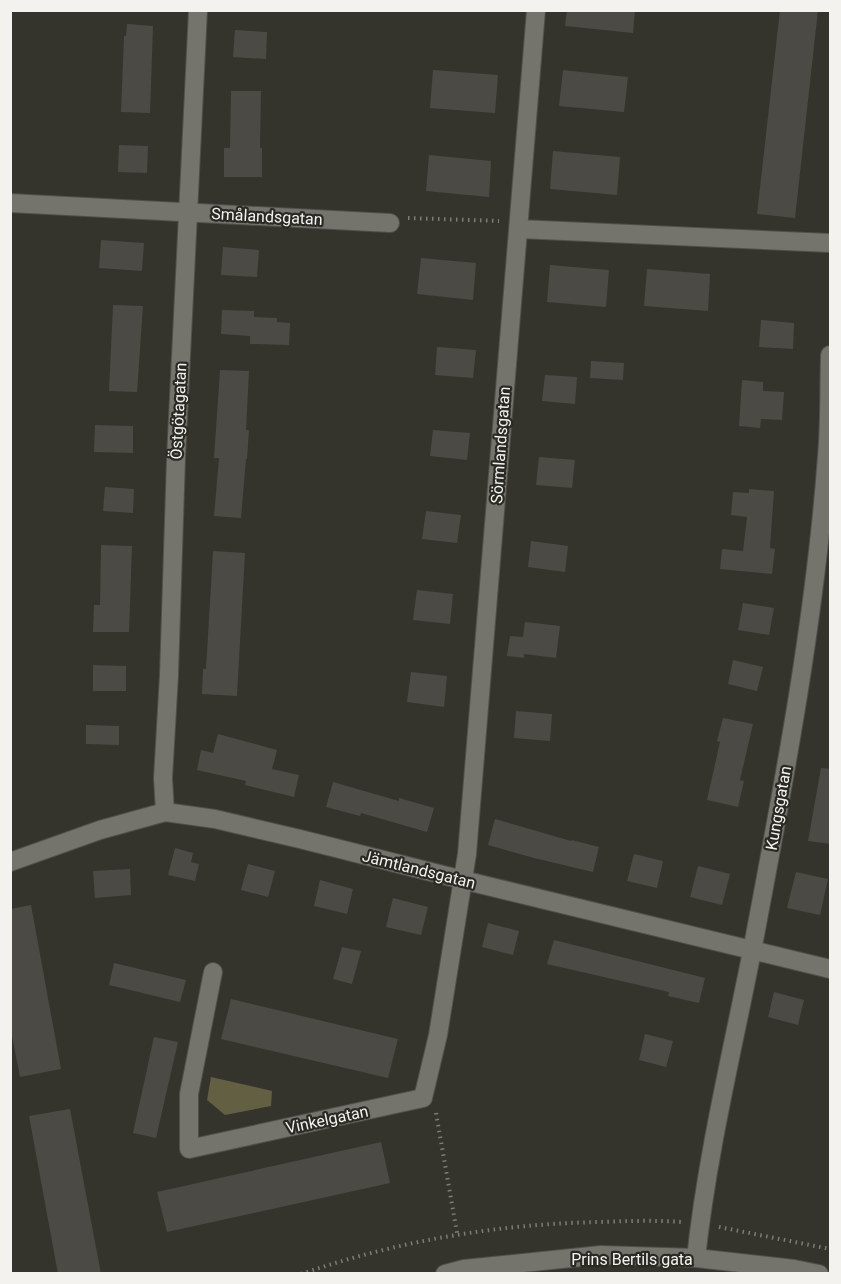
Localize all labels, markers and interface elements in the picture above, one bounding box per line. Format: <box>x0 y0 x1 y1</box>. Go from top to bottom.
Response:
street label: Smålandsgatan <box>211 204 323 229</box>
street label: Östgötagatan <box>166 362 191 460</box>
street label: Sörmlandsgatan <box>487 386 514 504</box>
street label: Kungsgatan <box>762 764 795 852</box>
street label: Jämtlandsgatan <box>360 846 477 893</box>
street label: Vinkelgatan <box>284 1101 370 1137</box>
street label: Prins Bertils gata <box>571 1250 693 1269</box>

